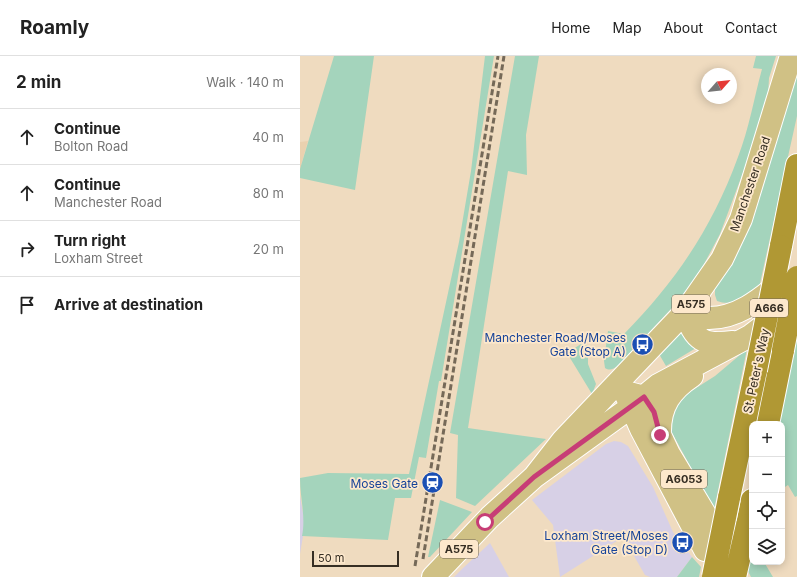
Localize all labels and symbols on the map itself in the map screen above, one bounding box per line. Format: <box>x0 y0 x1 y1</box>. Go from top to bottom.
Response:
north arrow <box>701 68 737 104</box>
street label: Manchester Road <box>727 134 773 234</box>
road number: A575 <box>672 295 710 313</box>
road number: A666 <box>750 299 788 317</box>
street label: St. Peter's Way <box>740 327 772 415</box>
place label: Manchester Road/Moses Gate (Stop A) <box>484 330 626 359</box>
bus stop icon: Manchester Road/Moses Gate (Stop A) <box>629 331 655 357</box>
route end <box>651 426 669 444</box>
station icon: Moses Gate <box>420 470 446 496</box>
road number: A6053 <box>661 470 707 488</box>
place label: Moses Gate <box>350 476 418 491</box>
route start <box>476 513 494 531</box>
place label: Loxham Street/Moses Gate (Stop D) <box>544 528 668 557</box>
bus stop icon: Loxham Street/Moses Gate (Stop D) <box>670 529 696 555</box>
road number: A575 <box>440 540 478 558</box>
scale bar <box>312 549 399 568</box>

